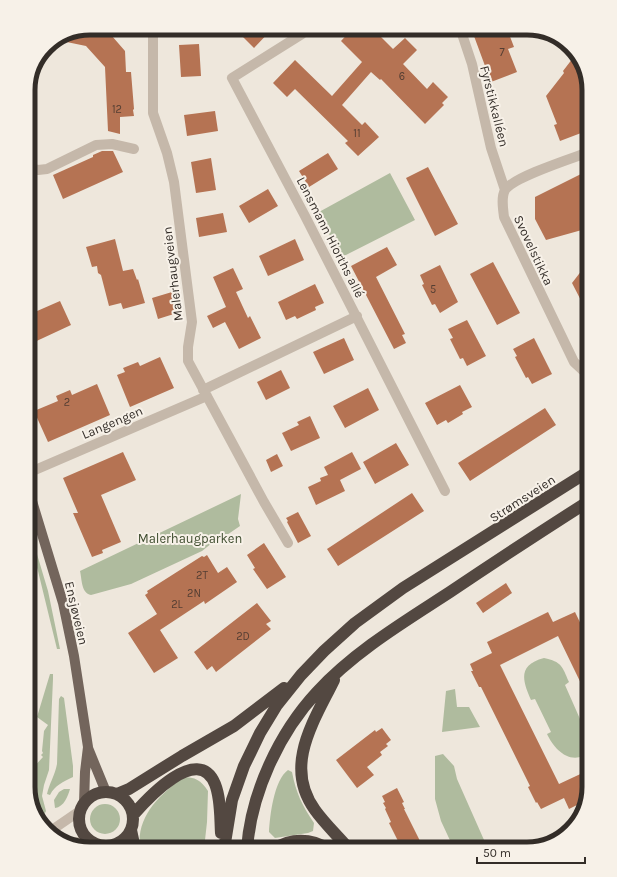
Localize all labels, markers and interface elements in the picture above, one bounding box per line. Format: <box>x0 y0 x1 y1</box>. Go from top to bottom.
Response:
house number: 7 <box>499 46 505 59</box>
street label: Fyrstikkalléen <box>477 64 512 148</box>
house number: 6 <box>399 70 405 83</box>
house number: 12 <box>112 103 122 116</box>
house number: 11 <box>353 127 361 140</box>
street label: Lensmann Hiorths allé <box>294 174 368 300</box>
street label: Svovelstikka <box>511 213 556 288</box>
street label: Malerhaugveien <box>159 226 186 322</box>
house number: 5 <box>430 283 436 296</box>
house number: 2 <box>64 396 70 409</box>
street label: Langengen <box>79 403 145 442</box>
street label: Strømsveien <box>487 472 558 525</box>
park label: Malerhaugparken <box>138 531 242 546</box>
house number: 2T <box>196 569 208 582</box>
street label: Ensjøveien <box>62 580 91 646</box>
house number: 2N <box>187 587 201 600</box>
house number: 2L <box>171 598 184 611</box>
house number: 2D <box>236 630 250 643</box>
scale bar <box>477 839 585 865</box>
text: 50 m <box>483 846 511 860</box>

